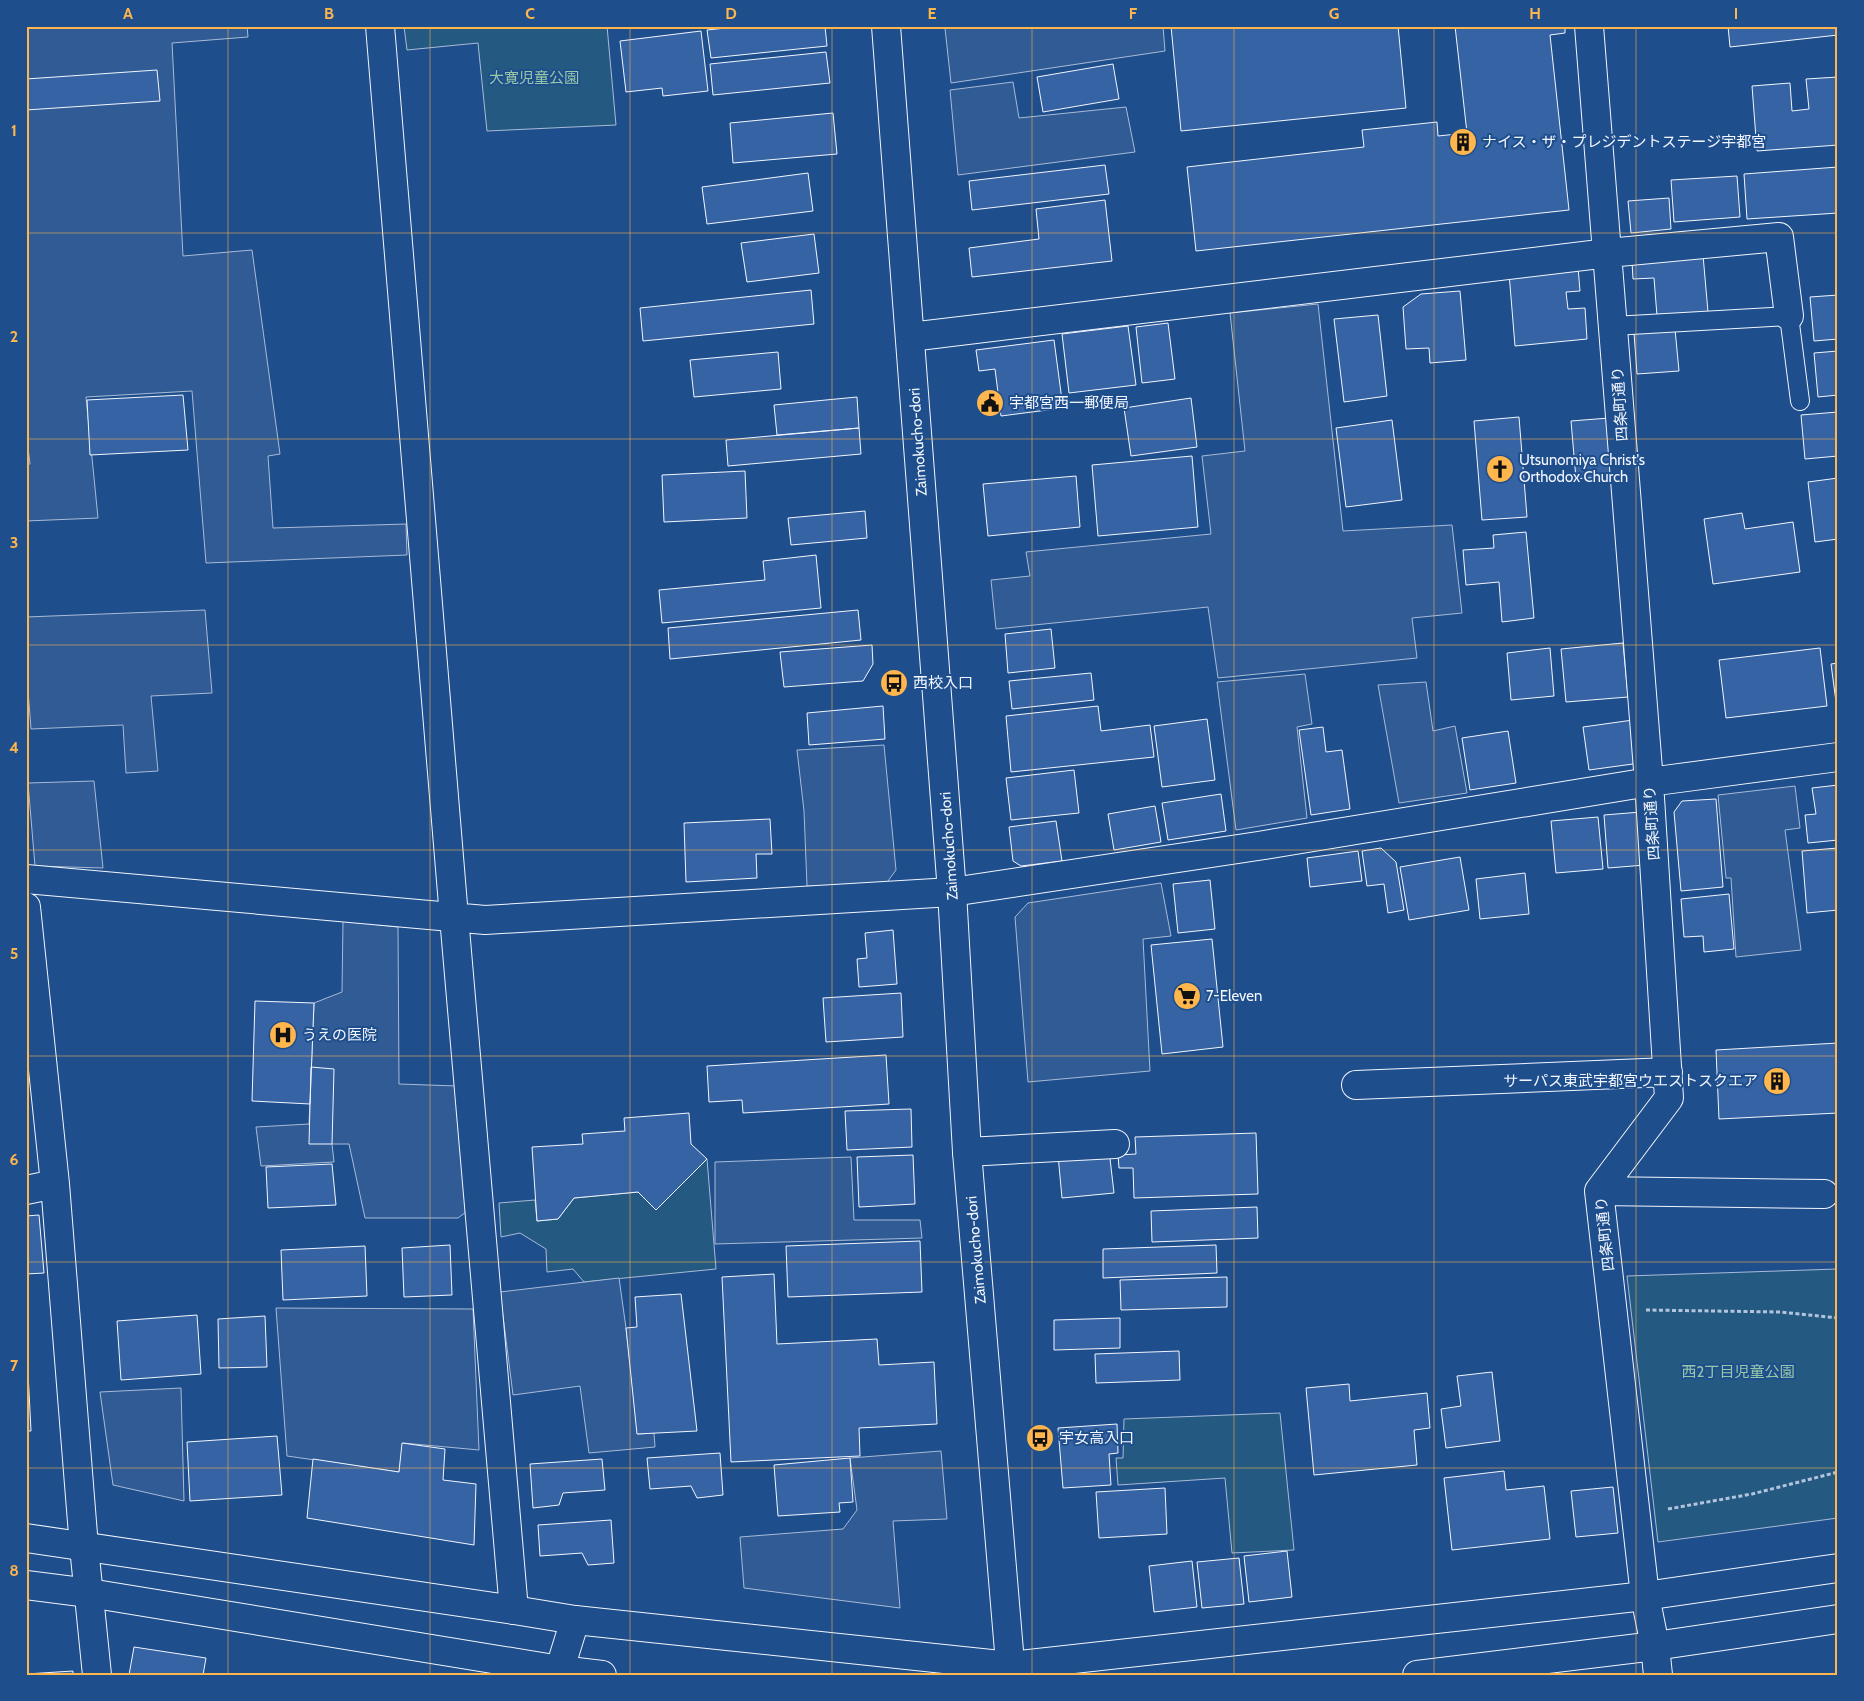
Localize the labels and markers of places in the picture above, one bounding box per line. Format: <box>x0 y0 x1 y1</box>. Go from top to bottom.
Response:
building icon: ナイス・ザ・プレジデントステージ宇都宮 <box>1448 127 1478 157</box>
place label: ナイス・ザ・プレジデントステージ宇都宮 <box>1482 133 1766 151</box>
public building icon: 宇都宮西一郵便局 <box>975 388 1005 418</box>
place label: 宇都宮西一郵便局 <box>1009 394 1129 412</box>
place label: Utsunomiya Christ's Orthodox Church <box>1519 451 1645 486</box>
church icon: Utsunomiya Christ's Orthodox Church <box>1485 454 1515 484</box>
bus stop icon: 西校入口 <box>879 668 909 698</box>
place label: 西校入口 <box>913 674 973 692</box>
supermarket icon: 7-Eleven <box>1172 981 1202 1011</box>
place label: 7-Eleven <box>1206 987 1262 1005</box>
hospital icon: うえの医院 <box>268 1020 298 1050</box>
place label: うえの医院 <box>302 1026 377 1044</box>
building icon: サーパス東武宇都宮ウエストスクエア <box>1762 1066 1792 1096</box>
place label: サーパス東武宇都宮ウエストスクエア <box>1503 1072 1758 1090</box>
bus stop icon: 宇女高入口 <box>1025 1423 1055 1453</box>
place label: 宇女高入口 <box>1059 1429 1134 1447</box>

